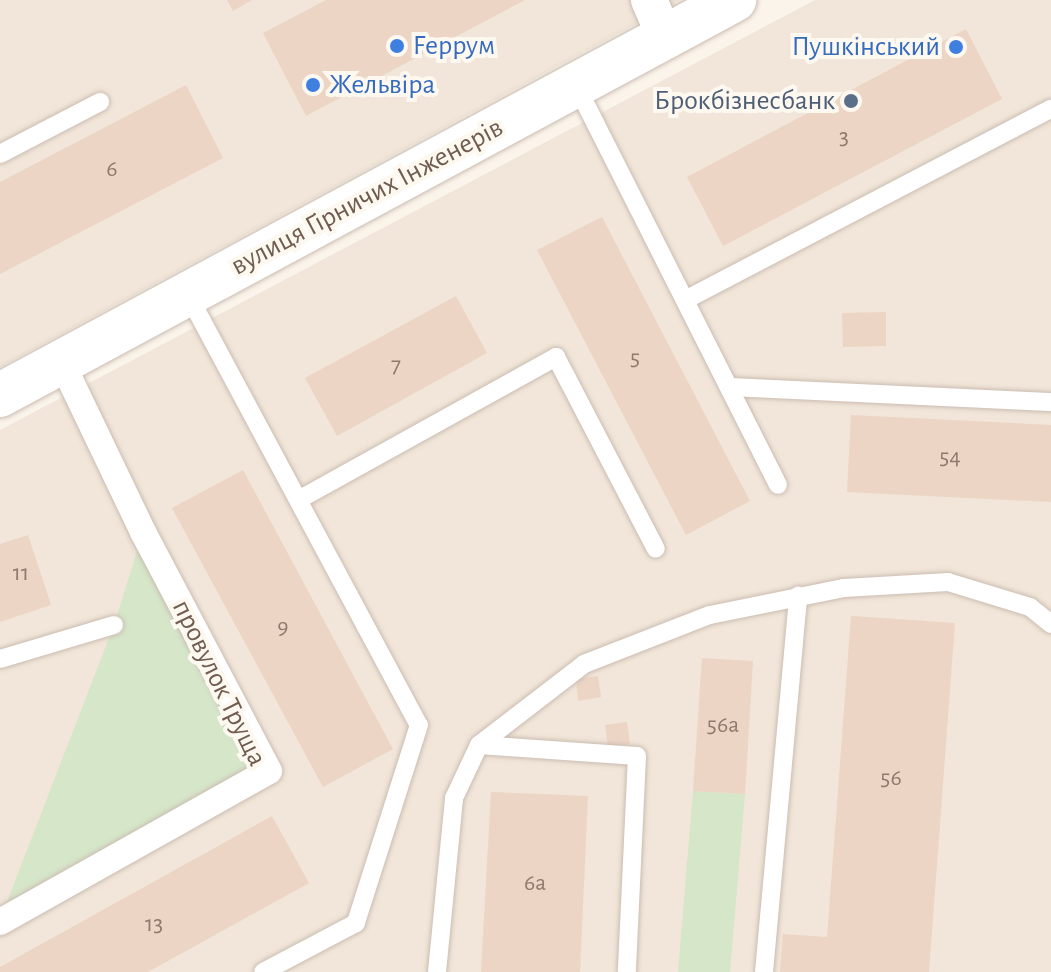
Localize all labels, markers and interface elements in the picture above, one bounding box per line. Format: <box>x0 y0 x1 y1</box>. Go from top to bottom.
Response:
place label: Fеррум <box>413 29 495 63</box>
place label: Пушкінський <box>792 30 940 64</box>
marker: Fеррум <box>388 37 406 55</box>
marker: Пушкінський <box>947 38 965 56</box>
place label: Жельвіра <box>329 68 435 102</box>
marker: Жельвіра <box>304 76 322 94</box>
place label: Брокбізнесбанк <box>654 84 835 118</box>
marker: Брокбізнесбанк <box>842 92 860 110</box>
street label: вулиця Гірничих Інженерів <box>225 111 509 283</box>
house number: 3 <box>839 124 849 152</box>
house number: 6 <box>106 156 118 184</box>
house number: 5 <box>630 345 640 373</box>
house number: 7 <box>391 352 401 380</box>
house number: 54 <box>939 444 961 472</box>
house number: 11 <box>13 560 29 588</box>
street label: провулок Труща <box>164 594 274 772</box>
house number: 9 <box>277 614 289 642</box>
house number: 56а <box>707 712 739 740</box>
house number: 56 <box>880 765 902 793</box>
house number: 6а <box>524 870 546 898</box>
house number: 13 <box>145 911 163 939</box>

